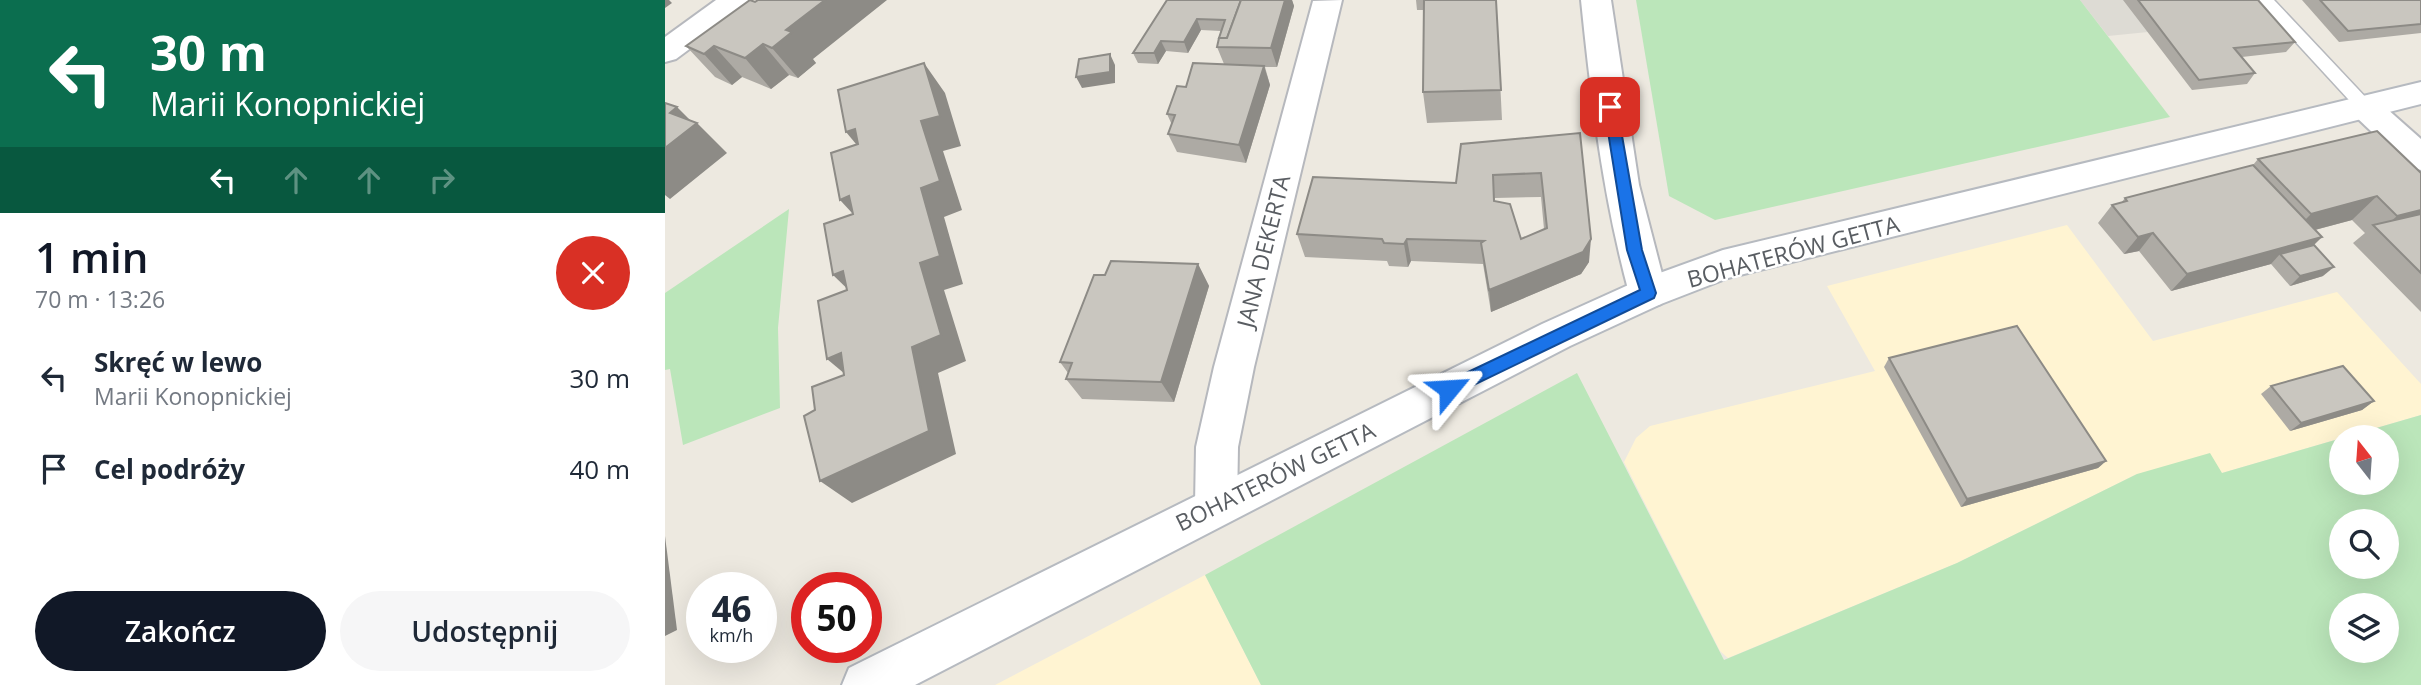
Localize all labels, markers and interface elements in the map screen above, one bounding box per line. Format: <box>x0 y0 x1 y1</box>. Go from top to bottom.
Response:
text: 30 m <box>150 19 267 85</box>
icon: left <box>35 28 126 119</box>
pin <box>1580 77 1640 137</box>
text: Marii Konopnickiej <box>150 82 425 125</box>
icon: arrive <box>1591 88 1629 126</box>
icon: left <box>204 161 242 199</box>
icon: ahead <box>277 161 315 199</box>
icon: ahead <box>350 161 388 199</box>
icon: right <box>423 161 461 199</box>
street label: JANA DEKERTA <box>1228 171 1298 333</box>
street label: BOHATERÓW GETTA <box>1683 207 1903 295</box>
text: 1 min <box>35 228 148 285</box>
button: close <box>556 236 630 310</box>
text: 70 m · 13:26 <box>35 283 165 315</box>
text: Skręć w lewo <box>94 344 262 380</box>
position arrow <box>1412 352 1486 426</box>
icon: left <box>35 359 73 397</box>
text: 30 m <box>569 360 630 396</box>
text: Marii Konopnickiej <box>94 380 292 412</box>
street label: BOHATERÓW GETTA <box>1170 414 1381 538</box>
north arrow <box>2329 425 2399 495</box>
map controls <box>2329 425 2399 663</box>
icon: arrive <box>35 450 73 488</box>
text: Cel podróży <box>94 451 245 487</box>
text: 40 m <box>569 451 630 487</box>
button: search <box>2329 509 2399 579</box>
speed limit sign: 50 <box>791 572 882 663</box>
text: 46 <box>711 585 752 632</box>
button: Zakończ <box>35 591 326 671</box>
button: Udostępnij <box>340 591 630 671</box>
button: layers <box>2329 593 2399 663</box>
text: km/h <box>710 623 753 647</box>

